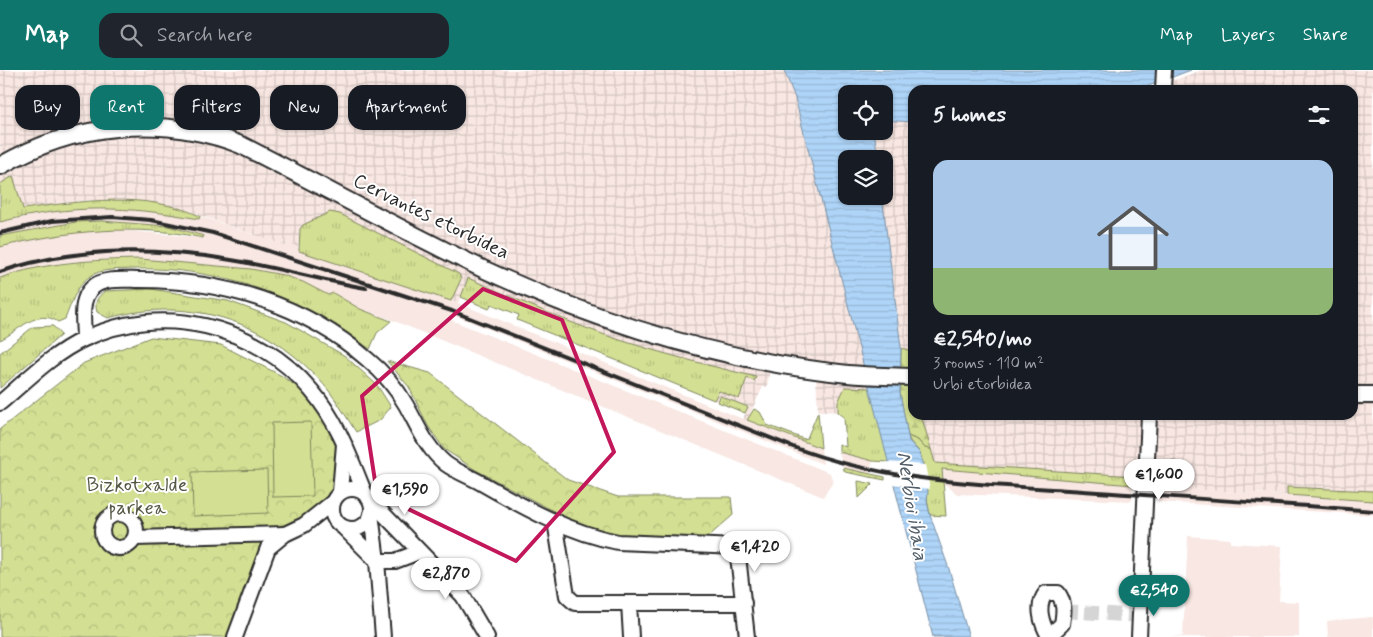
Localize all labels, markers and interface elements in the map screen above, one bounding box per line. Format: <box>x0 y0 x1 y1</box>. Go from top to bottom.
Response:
search box <box>99 13 449 58</box>
text: Map <box>25 20 69 51</box>
icon: search <box>117 21 145 49</box>
text: Search here <box>157 23 253 48</box>
text: Map <box>1160 23 1193 47</box>
text: Layers <box>1221 23 1275 47</box>
text: Share <box>1303 23 1348 47</box>
chip: Buy <box>15 85 80 130</box>
chip: Rent <box>90 85 164 130</box>
chip: Filters <box>174 85 260 130</box>
chip: New <box>270 85 338 130</box>
chip: Apartment <box>348 85 466 130</box>
map controls <box>838 85 893 205</box>
button: locate <box>838 85 893 140</box>
text: 5 homes <box>933 101 1006 129</box>
icon: filters <box>1305 101 1333 129</box>
button: layers <box>838 150 893 205</box>
street label: Cervantes etorbidea <box>348 167 514 267</box>
icon: home <box>1088 193 1178 283</box>
text: €2,540/mo <box>933 325 1032 353</box>
text: 3 rooms · 110 m² <box>933 353 1044 374</box>
text: Urbi etorbidea <box>933 374 1032 395</box>
water label: Nerbioi ibaia <box>890 449 934 563</box>
pin: €1,600 <box>1118 458 1200 501</box>
text: €1,600 <box>1135 464 1183 485</box>
park label: Bizkotxalde parkea <box>86 472 188 522</box>
pin: €1,590 <box>364 474 446 516</box>
text: €1,590 <box>381 479 429 500</box>
pin: €1,420 <box>714 530 796 573</box>
text: €1,420 <box>730 536 780 557</box>
pin: €2,870 <box>405 558 487 600</box>
text: €2,870 <box>422 563 470 584</box>
pin: €2,540 <box>1113 574 1195 617</box>
text: €2,540 <box>1130 580 1178 601</box>

